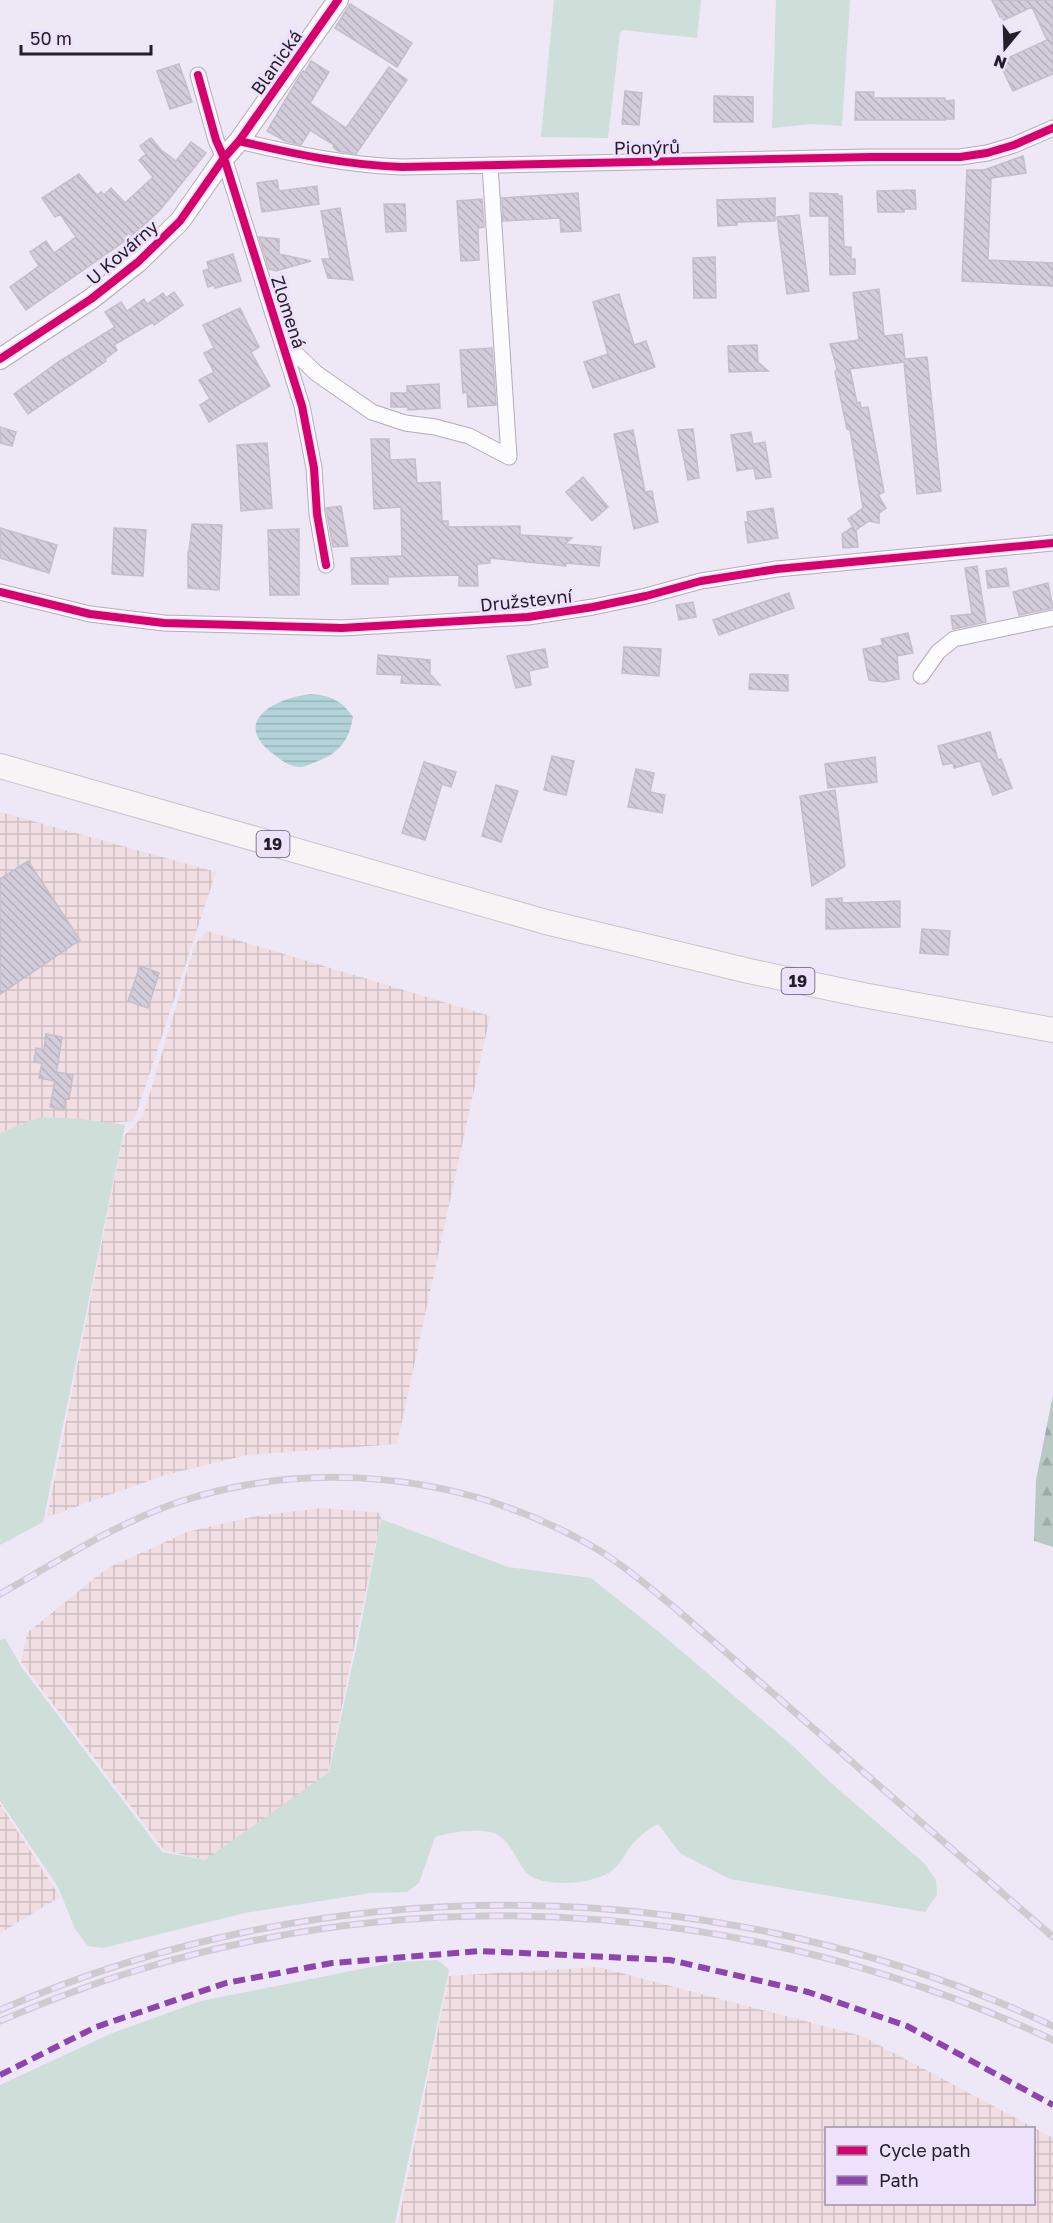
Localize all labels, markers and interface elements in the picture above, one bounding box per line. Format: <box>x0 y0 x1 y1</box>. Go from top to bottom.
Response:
scale bar <box>21 18 152 56</box>
north arrow <box>975 18 1035 78</box>
street label: Blanická <box>246 25 306 99</box>
text: 50 m <box>30 27 72 49</box>
text: N <box>991 51 1009 74</box>
street label: Pionýrů <box>614 135 680 159</box>
street label: U Kovárny <box>82 215 162 289</box>
street label: Zlomená <box>267 273 311 351</box>
street label: Družstevní <box>479 584 574 616</box>
road number: 19 <box>256 831 290 857</box>
road number: 19 <box>782 968 814 994</box>
legend <box>825 2127 1035 2205</box>
text: Cycle path <box>879 2139 971 2161</box>
text: Path <box>879 2169 919 2191</box>

